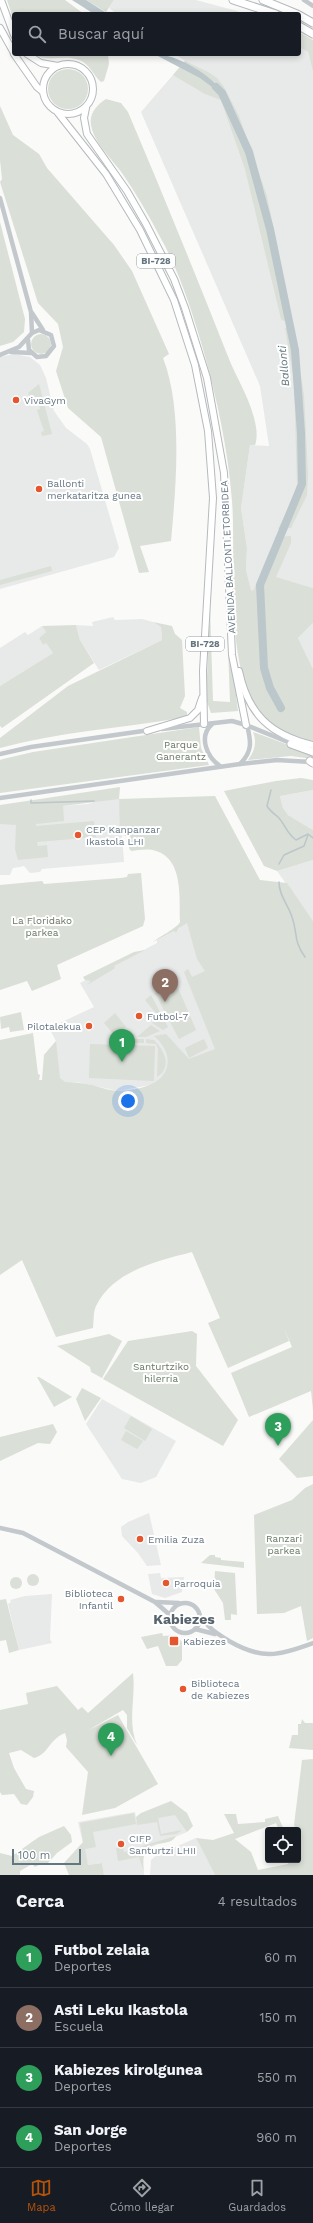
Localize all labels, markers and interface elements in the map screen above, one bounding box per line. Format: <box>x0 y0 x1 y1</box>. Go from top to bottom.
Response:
search box <box>12 12 301 56</box>
icon: search <box>26 23 48 45</box>
text: Buscar aquí <box>58 25 144 43</box>
road number: BI-728 <box>137 254 175 268</box>
water label: Ballonti <box>276 344 292 387</box>
marker: VivaGym <box>11 395 21 405</box>
place label: VivaGym <box>24 395 66 406</box>
place label: Ballonti merkataritza gunea <box>47 478 142 501</box>
street label: AVENIDA BALLONTI ETORBIDEA <box>218 480 238 634</box>
marker: Ballonti merkataritza gunea <box>34 484 44 494</box>
road number: BI-728 <box>186 637 224 651</box>
park label: Parque Ganerantz <box>156 739 206 762</box>
place label: CEP Kanpanzar Ikastola LHI <box>86 824 160 847</box>
marker: CEP Kanpanzar Ikastola LHI <box>73 830 83 840</box>
park label: La Floridako parkea <box>12 915 72 938</box>
pin: 2 <box>152 969 178 1002</box>
marker: Futbol-7 <box>134 1011 144 1021</box>
place label: Futbol-7 <box>147 1011 188 1022</box>
place label: Pilotalekua <box>27 1021 81 1032</box>
marker: Pilotalekua <box>84 1021 94 1031</box>
pin: 1 <box>109 1029 135 1062</box>
your location <box>118 1091 138 1111</box>
park label: Santurtziko hilerria <box>133 1361 189 1384</box>
pin: 3 <box>265 1413 291 1446</box>
park label: Ranzari parkea <box>266 1533 302 1556</box>
marker: Emilia Zuza <box>135 1534 145 1544</box>
place label: Emilia Zuza <box>148 1534 205 1545</box>
marker: Parroquia <box>161 1578 171 1588</box>
place label: Parroquia <box>174 1578 221 1589</box>
place label: Biblioteca Infantil <box>65 1588 113 1611</box>
marker: Biblioteca Infantil <box>116 1594 126 1604</box>
district label: Kabiezes <box>153 1611 215 1627</box>
marker: Kabiezes <box>168 1635 180 1647</box>
place label: Kabiezes <box>183 1636 226 1647</box>
place label: Biblioteca de Kabiezes <box>191 1678 250 1701</box>
marker: Biblioteca de Kabiezes <box>178 1684 188 1694</box>
pin: 4 <box>98 1723 124 1756</box>
map controls <box>265 1827 301 1863</box>
button: locate <box>265 1827 301 1863</box>
place label: CIFP Santurtzi LHII <box>129 1833 196 1856</box>
marker: CIFP Santurtzi LHII <box>116 1839 126 1849</box>
scale bar <box>12 1847 81 1866</box>
text: 100 m <box>18 1849 50 1862</box>
text: Cerca <box>16 1891 64 1911</box>
text: 4 resultados <box>218 1894 297 1909</box>
text: Futbol zelaia <box>54 1941 149 1959</box>
text: 1 <box>26 1950 32 1965</box>
text: 60 m <box>264 1950 297 1965</box>
text: Deportes <box>54 1959 112 1974</box>
text: Asti Leku Ikastola <box>54 2001 188 2019</box>
text: 2 <box>25 2010 33 2025</box>
text: 150 m <box>259 2010 297 2025</box>
text: Escuela <box>54 2019 103 2034</box>
text: Kabiezes kirolgunea <box>54 2061 202 2079</box>
text: 3 <box>25 2070 33 2085</box>
text: 550 m <box>257 2070 297 2085</box>
text: Deportes <box>54 2079 112 2094</box>
text: San Jorge <box>54 2121 127 2139</box>
text: 4 <box>25 2130 33 2145</box>
text: 960 m <box>256 2130 297 2145</box>
text: Deportes <box>54 2139 112 2154</box>
tab: Mapa <box>27 2177 56 2214</box>
tab: Cómo llegar <box>110 2177 174 2214</box>
tab: Guardados <box>228 2177 286 2214</box>

